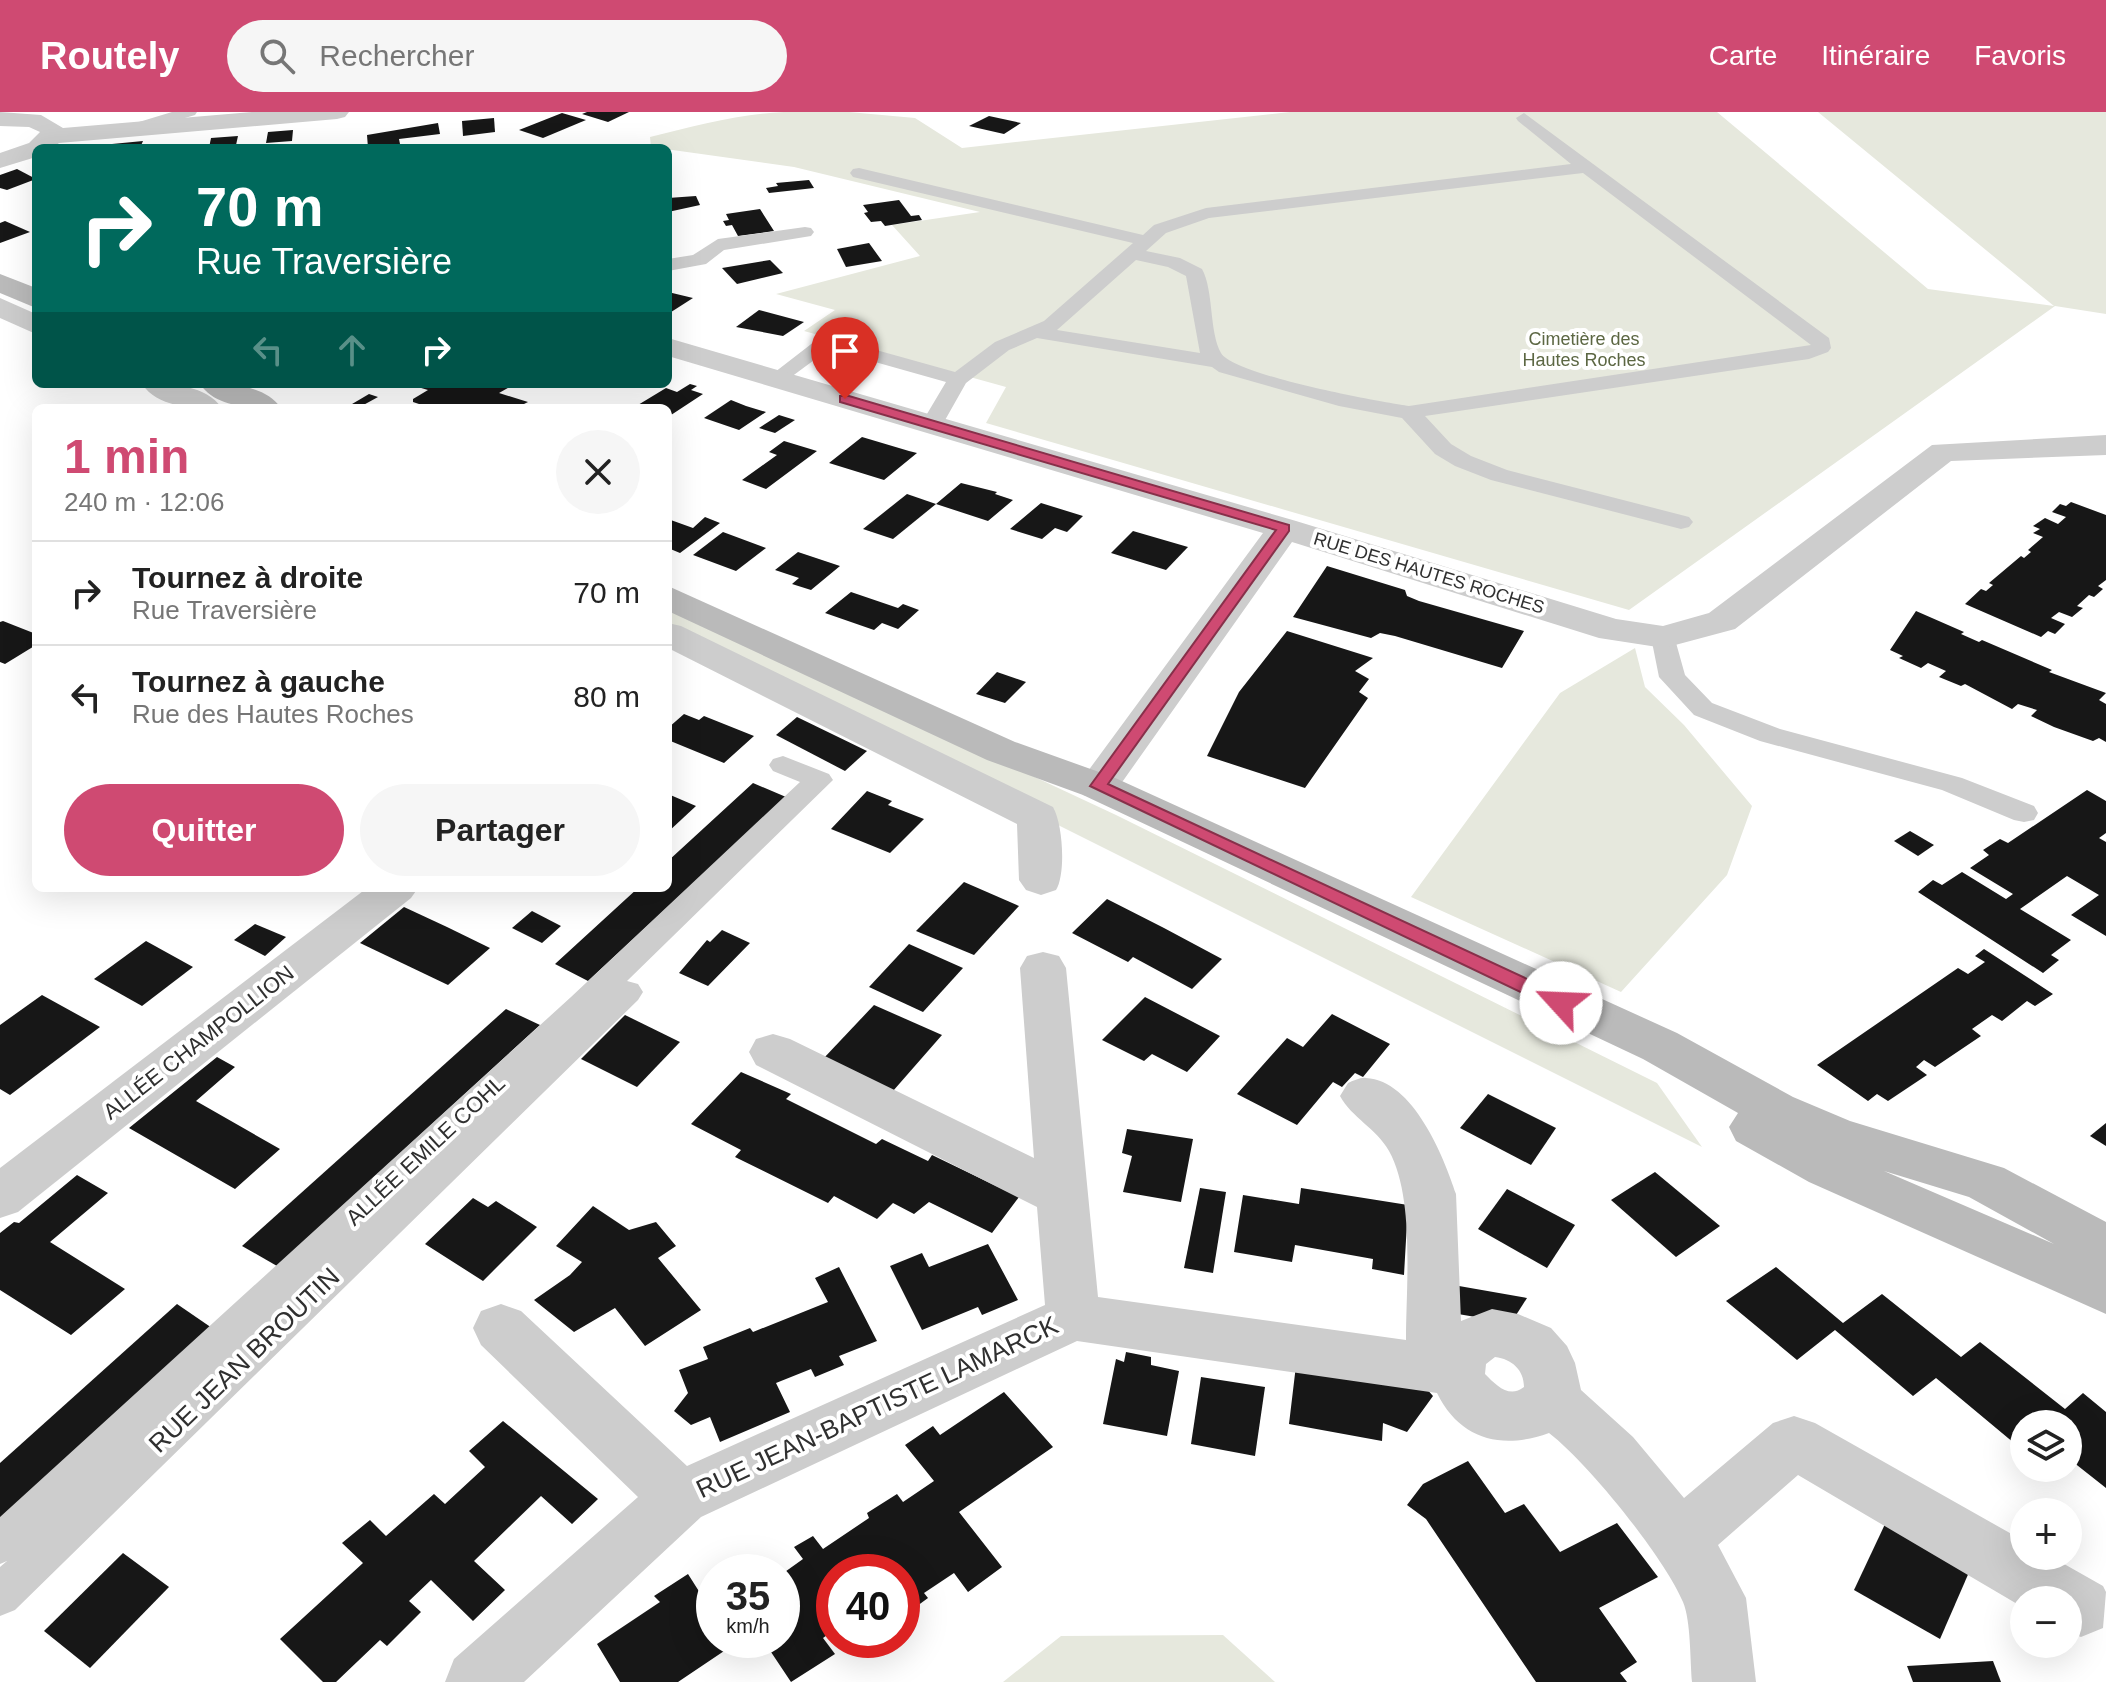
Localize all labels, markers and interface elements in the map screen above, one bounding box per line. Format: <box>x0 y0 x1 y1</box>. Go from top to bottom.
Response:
search box <box>227 20 787 92</box>
icon: search <box>255 34 299 78</box>
text: Routely <box>40 35 179 77</box>
text: Rechercher <box>319 39 474 72</box>
text: Carte <box>1709 40 1777 71</box>
text: Itinéraire <box>1821 40 1930 71</box>
text: Favoris <box>1974 40 2066 71</box>
text: 70 m <box>196 175 324 238</box>
icon: right <box>64 176 168 280</box>
text: Rue Traversière <box>196 241 452 282</box>
pin <box>811 317 879 399</box>
icon: left <box>246 328 290 372</box>
icon: ahead <box>330 328 374 372</box>
icon: right <box>414 328 458 372</box>
icon: arrive <box>823 329 867 373</box>
park label: Cimetière des Hautes Roches <box>1522 329 1646 370</box>
text: 1 min <box>64 430 189 483</box>
button: close <box>556 430 640 514</box>
text: 240 m · 12:06 <box>64 487 224 517</box>
street label: RUE DES HAUTES ROCHES <box>1311 528 1547 618</box>
text: Tournez à droite <box>132 561 363 594</box>
icon: right <box>64 571 108 615</box>
text: 70 m <box>573 576 640 609</box>
text: Rue Traversière <box>132 595 317 625</box>
text: Tournez à gauche <box>132 665 385 698</box>
icon: left <box>64 675 108 719</box>
text: 80 m <box>573 680 640 713</box>
text: Rue des Hautes Roches <box>132 699 414 729</box>
button: Quitter <box>64 784 344 876</box>
button: Partager <box>360 784 640 876</box>
street label: ALLÉE CHAMPOLLION <box>98 960 298 1125</box>
position arrow <box>1519 961 1603 1045</box>
street label: ALLÉE EMILE COHL <box>341 1070 510 1230</box>
street label: RUE JEAN BROUTIN <box>143 1261 345 1459</box>
street label: RUE JEAN-BAPTISTE LAMARCK <box>691 1309 1063 1504</box>
map controls <box>2010 1410 2082 1658</box>
button: layers <box>2010 1410 2082 1482</box>
button: + <box>2010 1498 2082 1570</box>
speed limit sign: 40 <box>816 1554 920 1658</box>
text: 35 <box>726 1574 770 1618</box>
button: − <box>2010 1586 2082 1658</box>
text: km/h <box>726 1615 770 1637</box>

